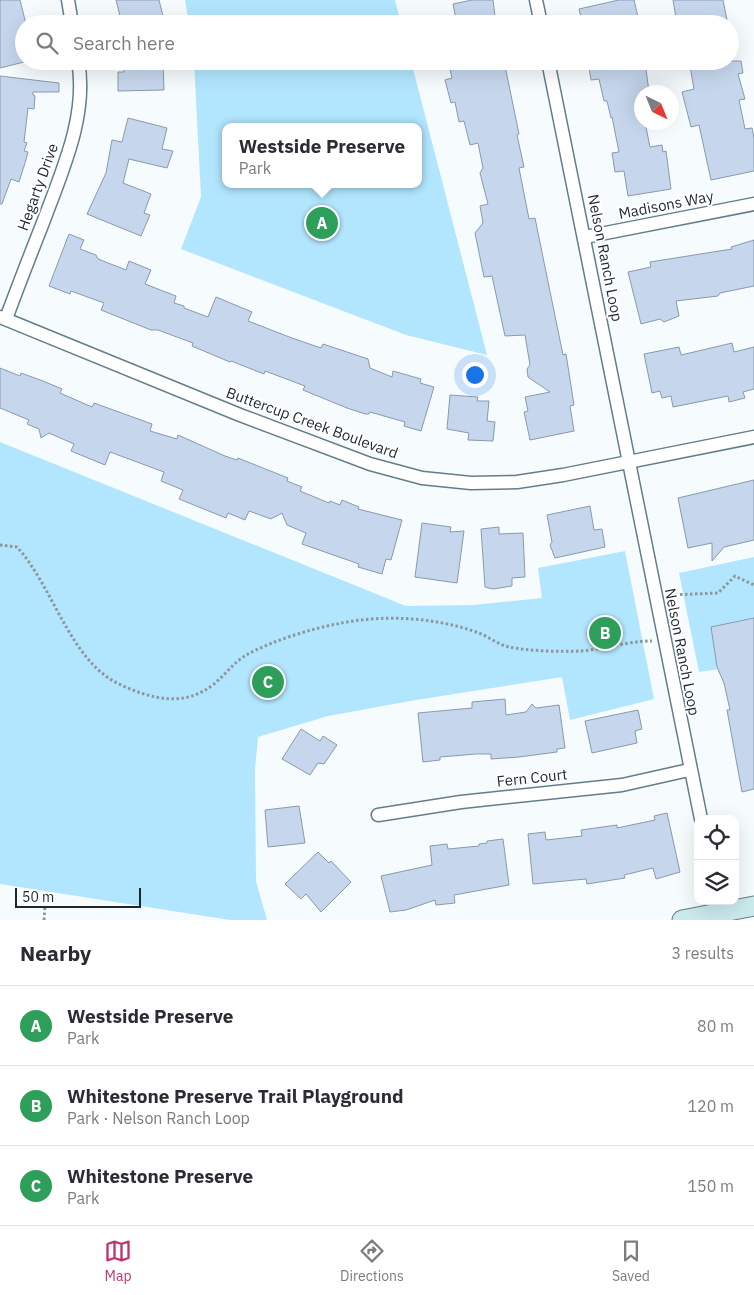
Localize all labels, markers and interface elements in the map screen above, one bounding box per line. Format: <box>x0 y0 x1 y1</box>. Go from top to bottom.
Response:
search box <box>15 15 739 70</box>
icon: search <box>33 29 61 57</box>
text: Search here <box>73 31 175 55</box>
north arrow <box>634 85 679 130</box>
popup <box>222 123 422 188</box>
text: Westside Preserve <box>239 134 405 158</box>
street label: Hegarty Drive <box>13 141 62 233</box>
text: Park <box>239 158 271 178</box>
street label: Madisons Way <box>617 186 716 223</box>
street label: Nelson Ranch Loop <box>584 193 627 323</box>
pin: A <box>306 204 338 242</box>
your location <box>462 362 488 388</box>
street label: Buttercup Creek Boulevard <box>224 383 401 463</box>
street label: Nelson Ranch Loop <box>661 587 704 717</box>
pin: B <box>589 614 621 652</box>
pin: C <box>252 663 284 701</box>
street label: Fern Court <box>496 764 568 791</box>
map controls <box>694 815 739 905</box>
button: locate <box>694 815 739 860</box>
button: layers <box>694 860 739 905</box>
scale bar <box>15 885 141 908</box>
text: 50 m <box>22 888 54 906</box>
text: Nearby <box>20 939 91 967</box>
text: 3 results <box>671 943 734 963</box>
text: Westside Preserve <box>67 1004 233 1028</box>
text: A <box>31 1016 41 1036</box>
text: 80 m <box>697 1016 734 1036</box>
text: Park <box>67 1028 99 1048</box>
text: Whitestone Preserve Trail Playground <box>67 1084 404 1108</box>
text: B <box>31 1096 41 1116</box>
text: 120 m <box>687 1096 734 1116</box>
text: Park · Nelson Ranch Loop <box>67 1108 250 1128</box>
text: Whitestone Preserve <box>67 1164 253 1188</box>
text: C <box>31 1176 41 1196</box>
text: 150 m <box>687 1176 734 1196</box>
text: Park <box>67 1188 99 1208</box>
tab: Map <box>104 1237 132 1285</box>
tab: Directions <box>340 1237 404 1285</box>
tab: Saved <box>612 1237 650 1285</box>

